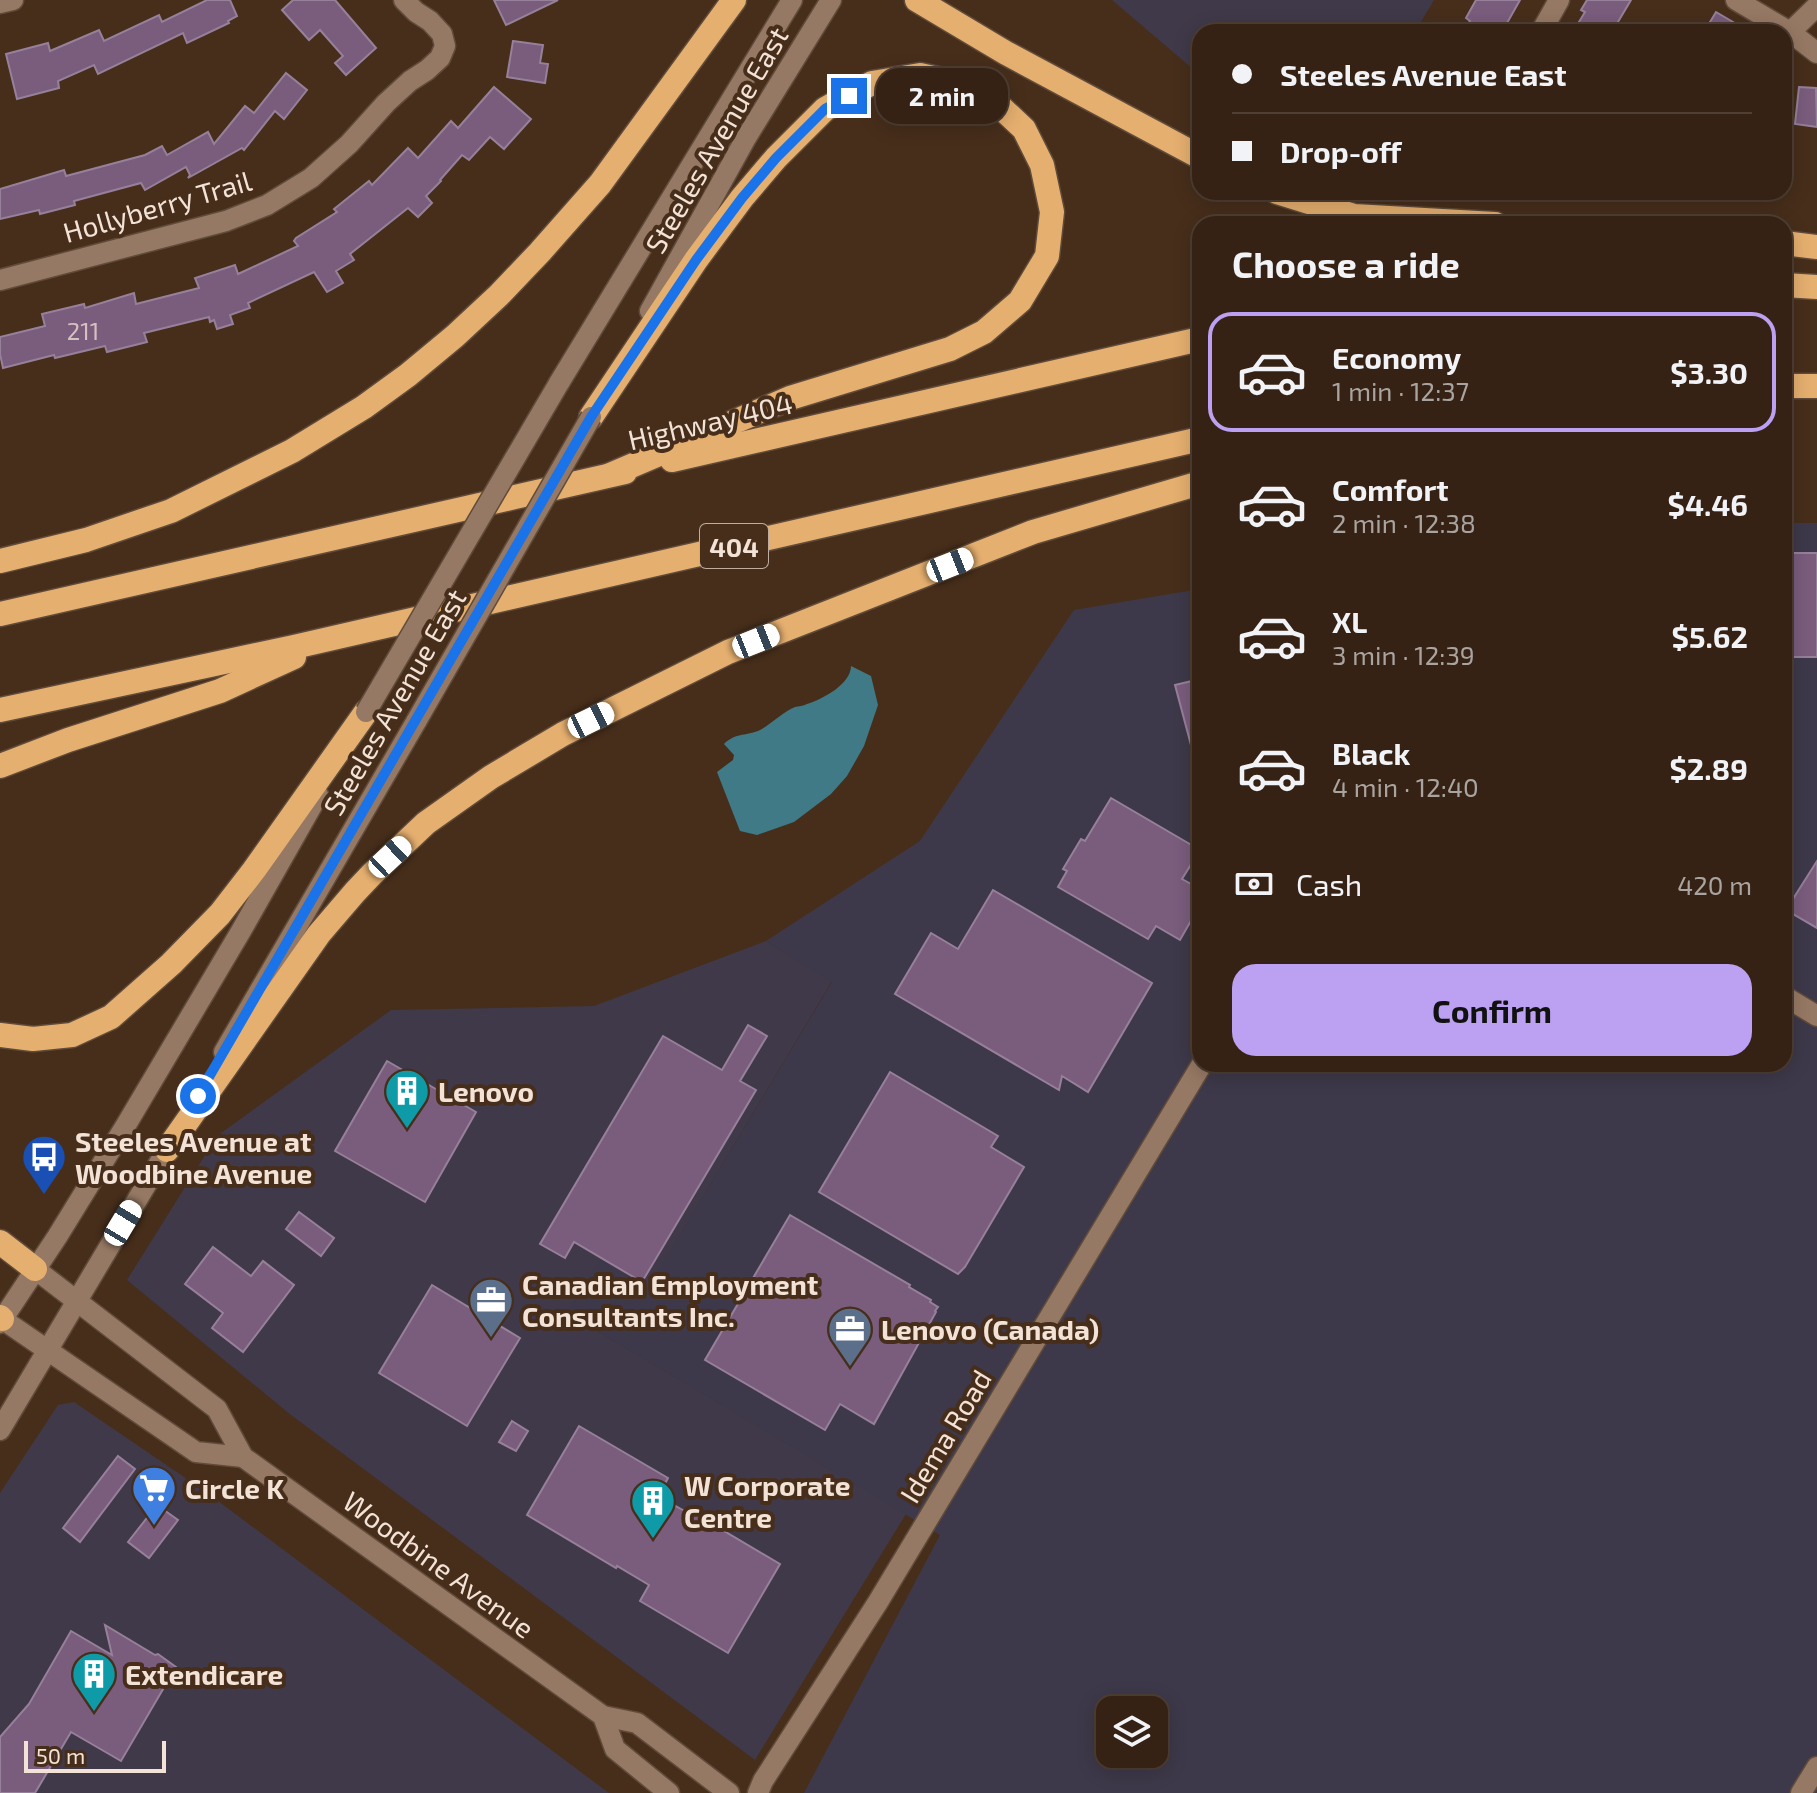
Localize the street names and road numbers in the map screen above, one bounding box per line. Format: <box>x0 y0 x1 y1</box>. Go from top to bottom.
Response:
street label: Steeles Avenue East <box>637 21 795 259</box>
street label: Hollyberry Trail <box>59 163 256 249</box>
street label: Highway 404 <box>624 386 796 456</box>
road number: 404 <box>700 524 768 568</box>
street label: Steeles Avenue East <box>315 583 473 821</box>
street label: Idema Road <box>892 1363 998 1509</box>
street label: Woodbine Avenue <box>337 1483 541 1645</box>

